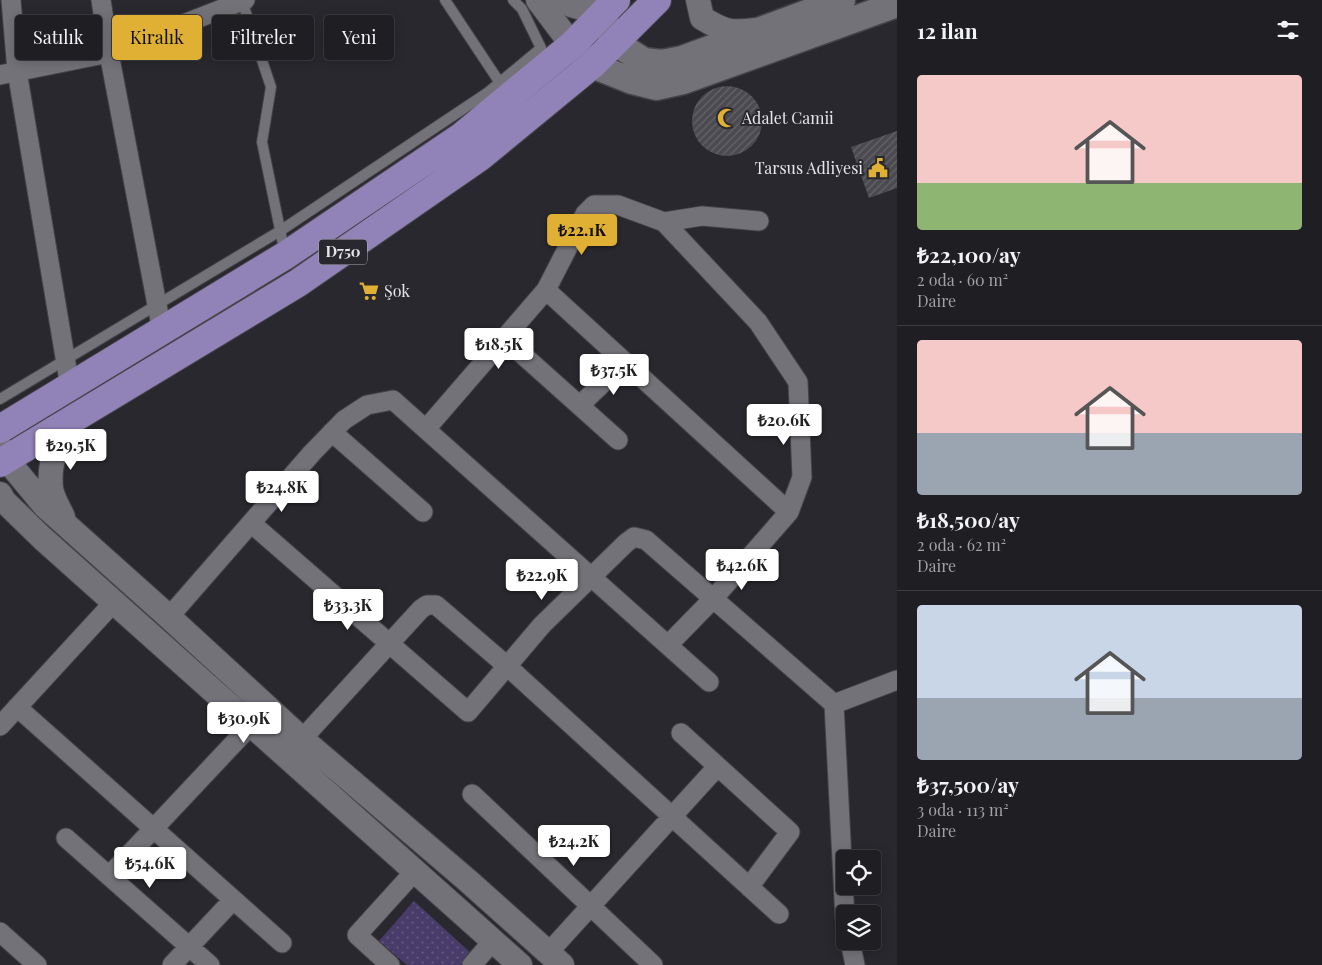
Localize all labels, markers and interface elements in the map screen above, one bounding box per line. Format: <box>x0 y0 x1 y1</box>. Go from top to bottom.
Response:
chip: Satılık <box>15 15 102 60</box>
chip: Kiralık <box>112 15 202 60</box>
chip: Filtreler <box>212 15 314 60</box>
chip: Yeni <box>324 15 394 60</box>
text: 12 ilan <box>917 16 978 44</box>
icon: filters <box>1274 16 1302 44</box>
mosque icon: Adalet Camii <box>716 107 738 129</box>
place label: Adalet Camii <box>741 107 834 128</box>
icon: home <box>1065 107 1155 197</box>
place label: Tarsus Adliyesi <box>755 157 863 178</box>
public building icon: Tarsus Adliyesi <box>867 157 889 179</box>
pin: ₺22.1K <box>541 214 623 256</box>
text: ₺22.1K <box>558 219 606 240</box>
road number: D750 <box>319 240 367 264</box>
text: ₺22,100/ay <box>917 240 1021 268</box>
text: 2 oda · 60 m² <box>917 269 1008 290</box>
supermarket icon: Şok <box>358 280 380 302</box>
place label: Şok <box>384 280 410 301</box>
text: Daire <box>917 290 956 311</box>
pin: ₺18.5K <box>458 328 540 370</box>
text: ₺18.5K <box>475 333 523 354</box>
pin: ₺37.5K <box>573 354 655 396</box>
text: ₺37.5K <box>591 359 637 380</box>
icon: home <box>1065 373 1155 463</box>
pin: ₺20.6K <box>743 404 825 446</box>
text: ₺20.6K <box>758 409 810 430</box>
pin: ₺29.5K <box>30 428 112 471</box>
text: ₺29.5K <box>46 434 96 455</box>
pin: ₺24.8K <box>241 470 323 513</box>
text: ₺24.8K <box>257 476 307 497</box>
text: ₺18,500/ay <box>917 505 1020 533</box>
text: 2 oda · 62 m² <box>917 534 1006 555</box>
pin: ₺42.6K <box>701 548 783 591</box>
text: ₺42.6K <box>717 554 767 575</box>
text: Daire <box>917 555 956 576</box>
pin: ₺22.9K <box>501 558 583 601</box>
text: ₺22.9K <box>517 564 567 585</box>
pin: ₺33.3K <box>307 588 389 631</box>
text: ₺33.3K <box>324 594 372 615</box>
icon: home <box>1065 638 1155 728</box>
pin: ₺30.9K <box>203 702 285 744</box>
text: ₺30.9K <box>218 707 270 728</box>
text: ₺37,500/ay <box>917 770 1019 798</box>
text: 3 oda · 113 m² <box>917 799 1009 820</box>
text: Daire <box>917 820 956 841</box>
pin: ₺24.2K <box>533 824 615 867</box>
text: ₺24.2K <box>549 830 599 851</box>
pin: ₺54.6K <box>109 846 191 889</box>
map controls <box>836 850 881 950</box>
button: locate <box>836 850 881 895</box>
text: ₺54.6K <box>125 852 175 873</box>
button: layers <box>836 905 881 950</box>

